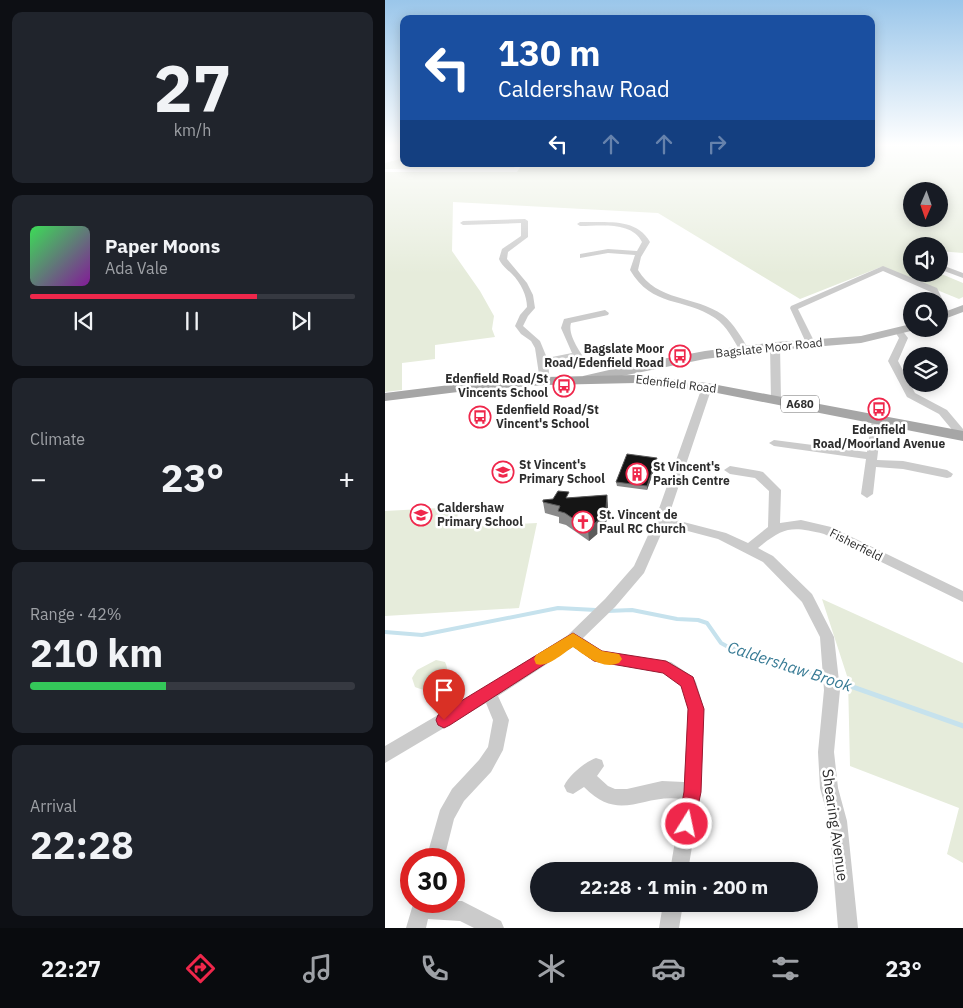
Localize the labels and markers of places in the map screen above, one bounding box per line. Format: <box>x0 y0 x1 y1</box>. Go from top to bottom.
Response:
place label: Bagslate Moor Road/Edenfield Road <box>544 341 664 370</box>
bus stop icon: Bagslate Moor Road/Edenfield Road <box>668 344 692 368</box>
place label: Edenfield Road/St Vincents School <box>445 371 548 400</box>
bus stop icon: Edenfield Road/St Vincents School <box>552 374 576 398</box>
bus stop icon: Edenfield Road/Moorland Avenue <box>867 397 891 421</box>
place label: Edenfield Road/St Vincent's School <box>496 402 599 431</box>
bus stop icon: Edenfield Road/St Vincent's School <box>468 405 492 429</box>
place label: Edenfield Road/Moorland Avenue <box>813 422 945 451</box>
place label: St Vincent's Primary School <box>519 457 605 486</box>
place label: St Vincent's Parish Centre <box>653 459 730 488</box>
school or university icon: St Vincent's Primary School <box>491 460 515 484</box>
building icon: St Vincent's Parish Centre <box>625 462 649 486</box>
place label: Caldershaw Primary School <box>437 500 523 529</box>
school or university icon: Caldershaw Primary School <box>409 503 433 527</box>
place label: St. Vincent de Paul RC Church <box>599 507 686 536</box>
church icon: St. Vincent de Paul RC Church <box>571 510 595 534</box>
pin <box>423 669 465 720</box>

